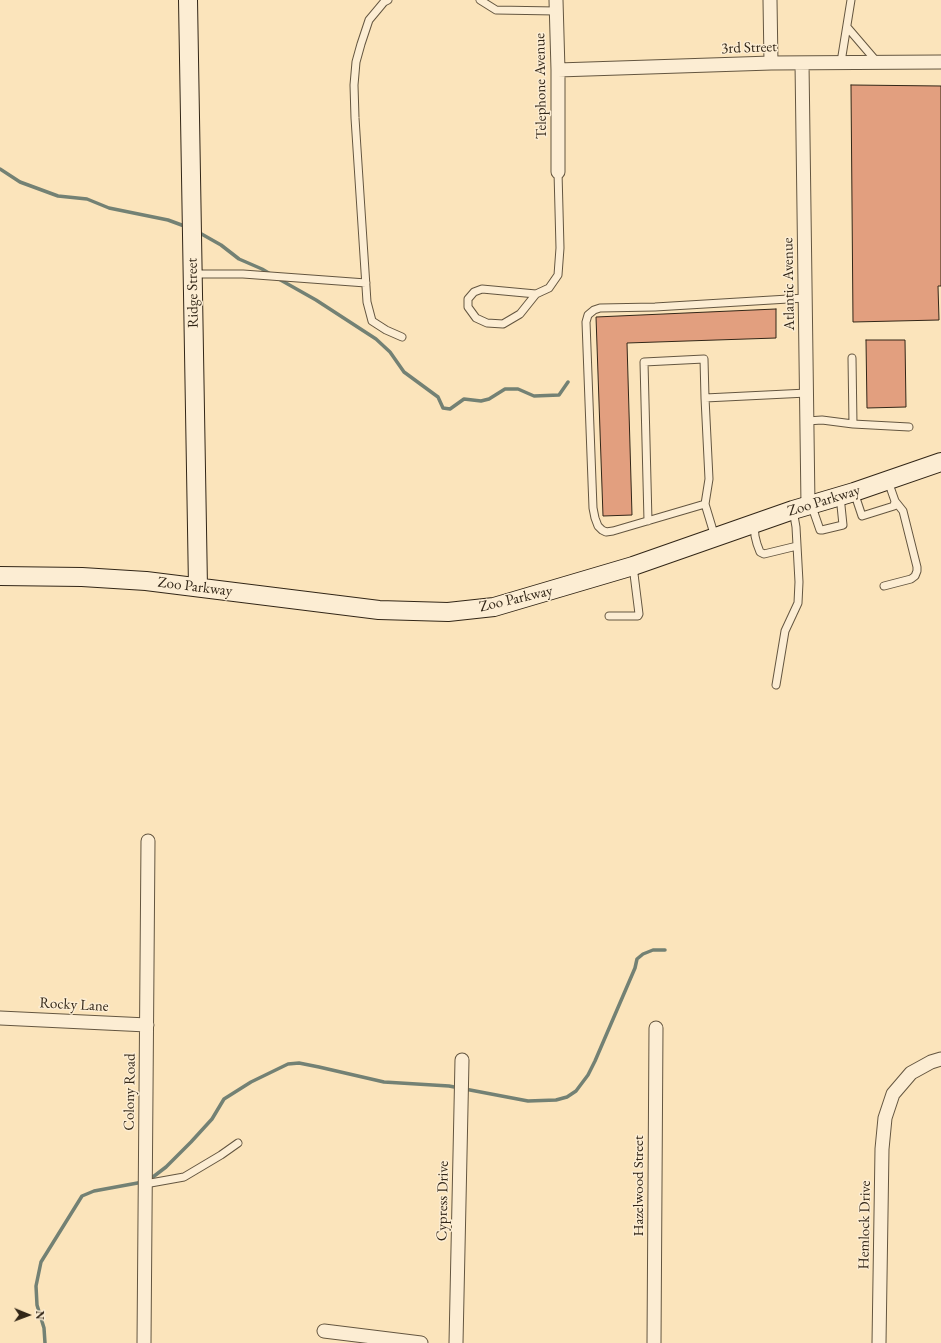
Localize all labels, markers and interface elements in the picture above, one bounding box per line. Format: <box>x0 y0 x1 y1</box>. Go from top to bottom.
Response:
street label: Telephone Avenue <box>531 33 551 139</box>
street label: 3rd Street <box>721 38 777 58</box>
street label: Atlantic Avenue <box>779 237 799 331</box>
street label: Ridge Street <box>183 258 203 328</box>
street label: Zoo Parkway <box>786 481 862 521</box>
street label: Zoo Parkway <box>157 574 233 600</box>
street label: Zoo Parkway <box>477 582 555 616</box>
street label: Rocky Lane <box>39 994 109 1016</box>
street label: Colony Road <box>120 1053 140 1131</box>
street label: Hazelwood Street <box>630 1135 648 1237</box>
street label: Cypress Drive <box>433 1161 453 1241</box>
street label: Hemlock Drive <box>855 1180 875 1270</box>
north arrow <box>8 1295 48 1335</box>
text: N <box>33 1311 47 1320</box>

